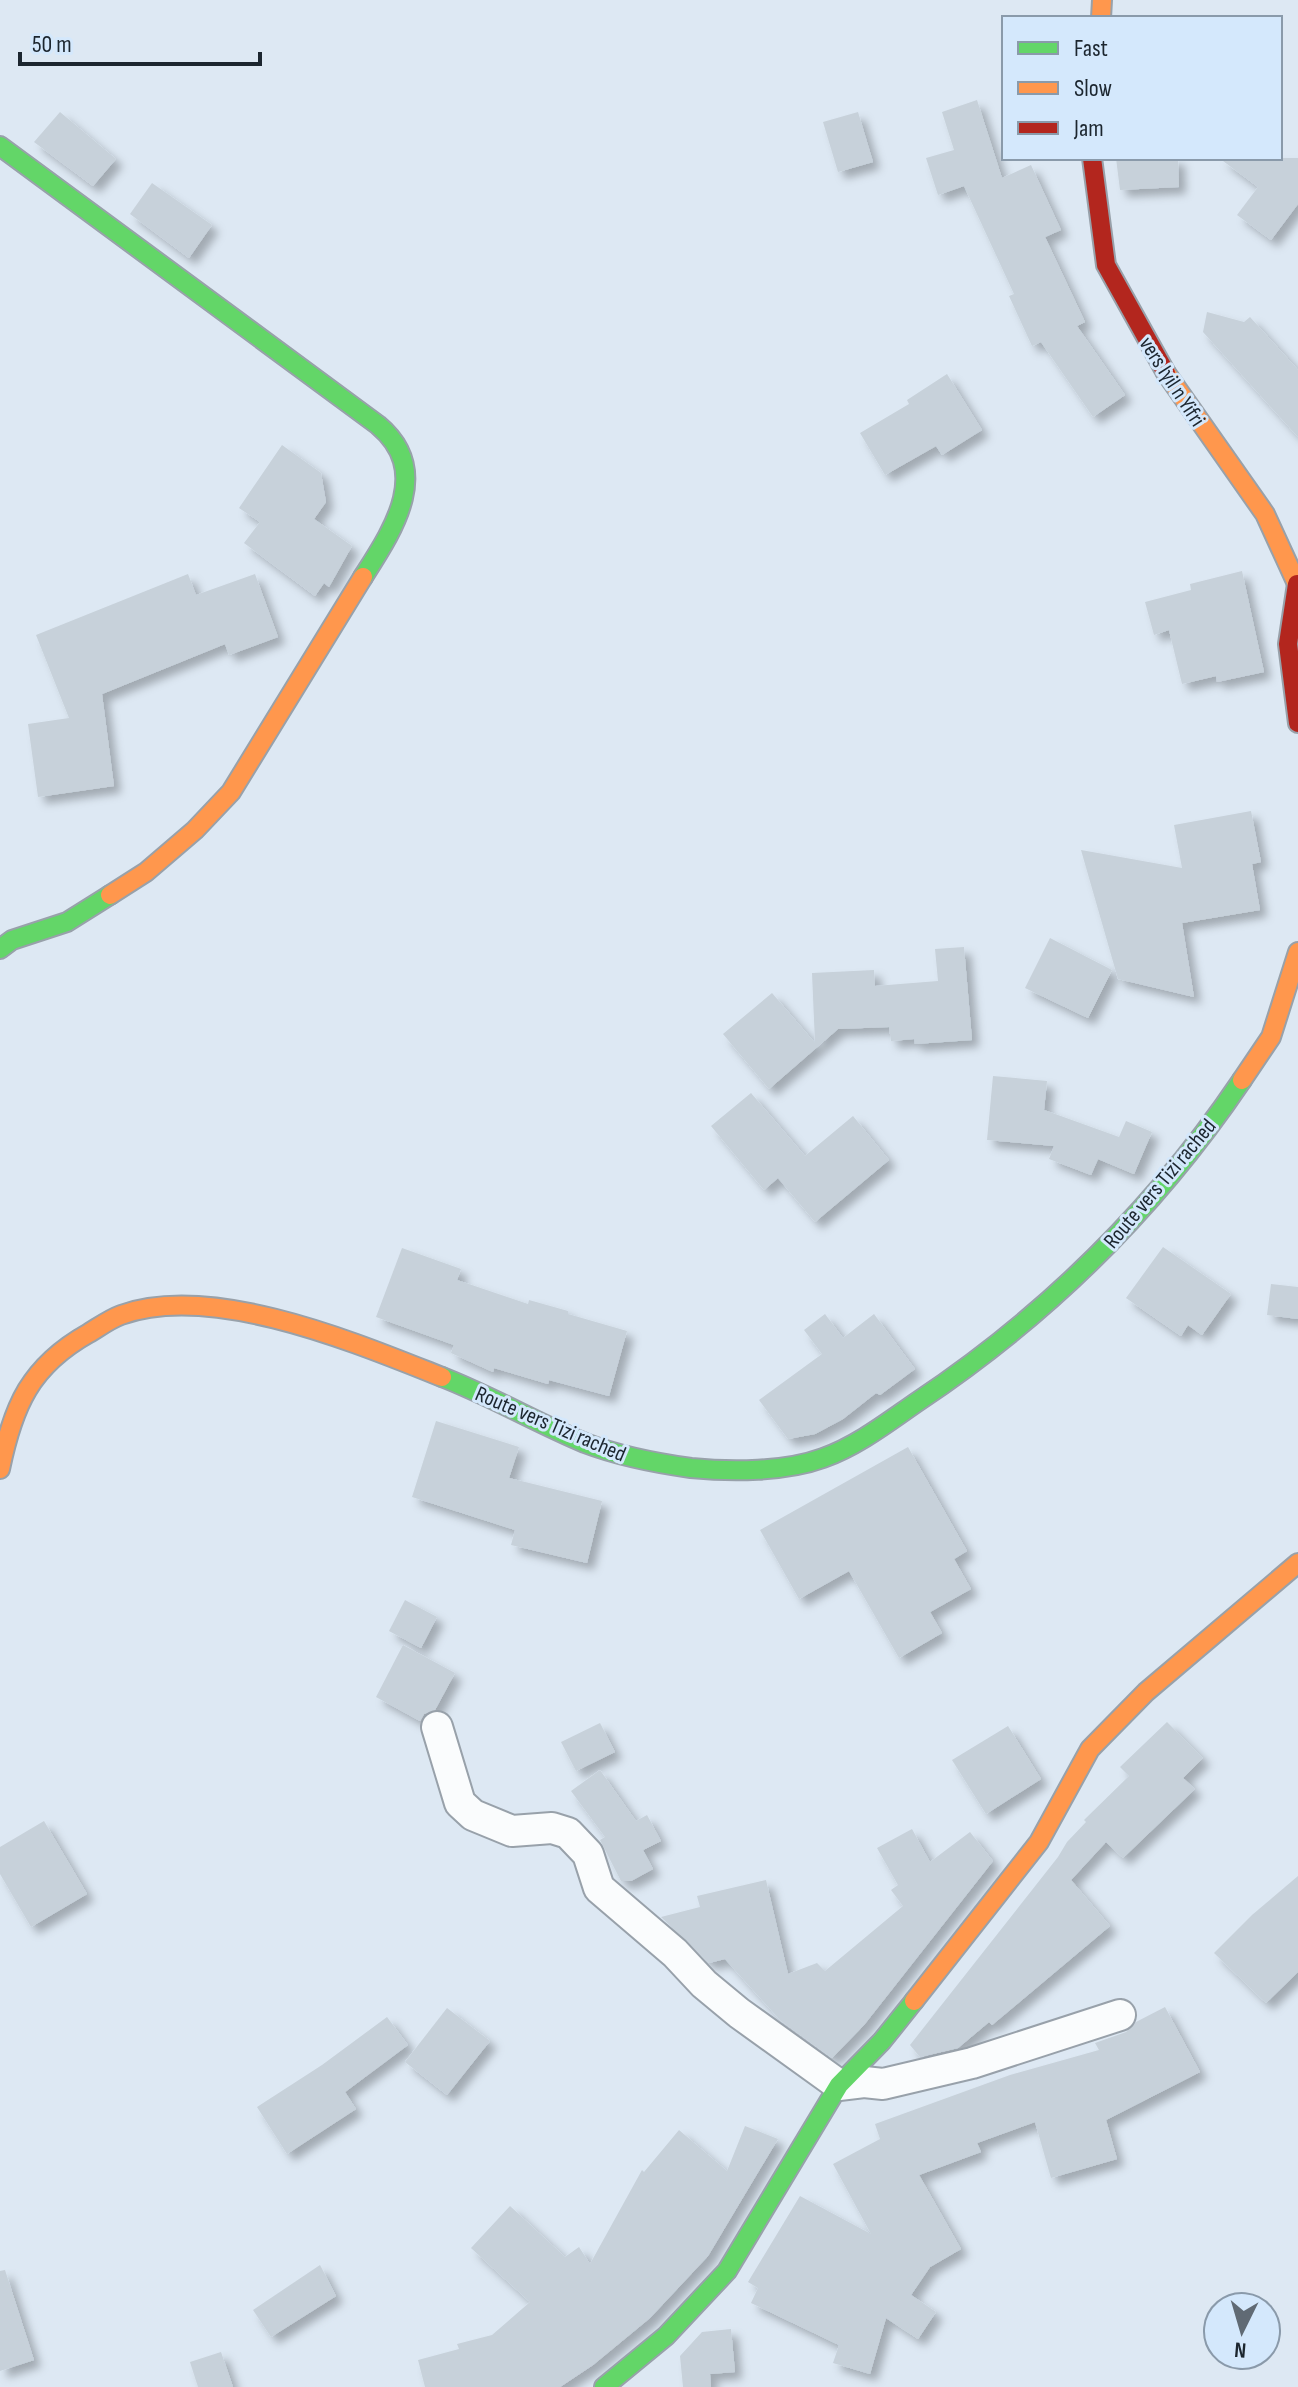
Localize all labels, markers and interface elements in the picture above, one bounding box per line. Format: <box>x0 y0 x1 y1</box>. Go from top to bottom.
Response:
scale bar <box>20 16 260 66</box>
legend <box>1002 16 1282 160</box>
text: 50 m <box>32 30 72 59</box>
text: Fast <box>1074 34 1108 63</box>
text: Slow <box>1074 74 1112 103</box>
text: Jam <box>1073 114 1104 143</box>
street label: vers Iγil n Yifri <box>1133 332 1211 432</box>
street label: Route vers Tizi rached <box>1098 1114 1222 1254</box>
street label: Route vers Tizi rached <box>471 1381 630 1468</box>
north arrow <box>1202 2291 1282 2371</box>
text: N <box>1233 2335 1247 2363</box>

